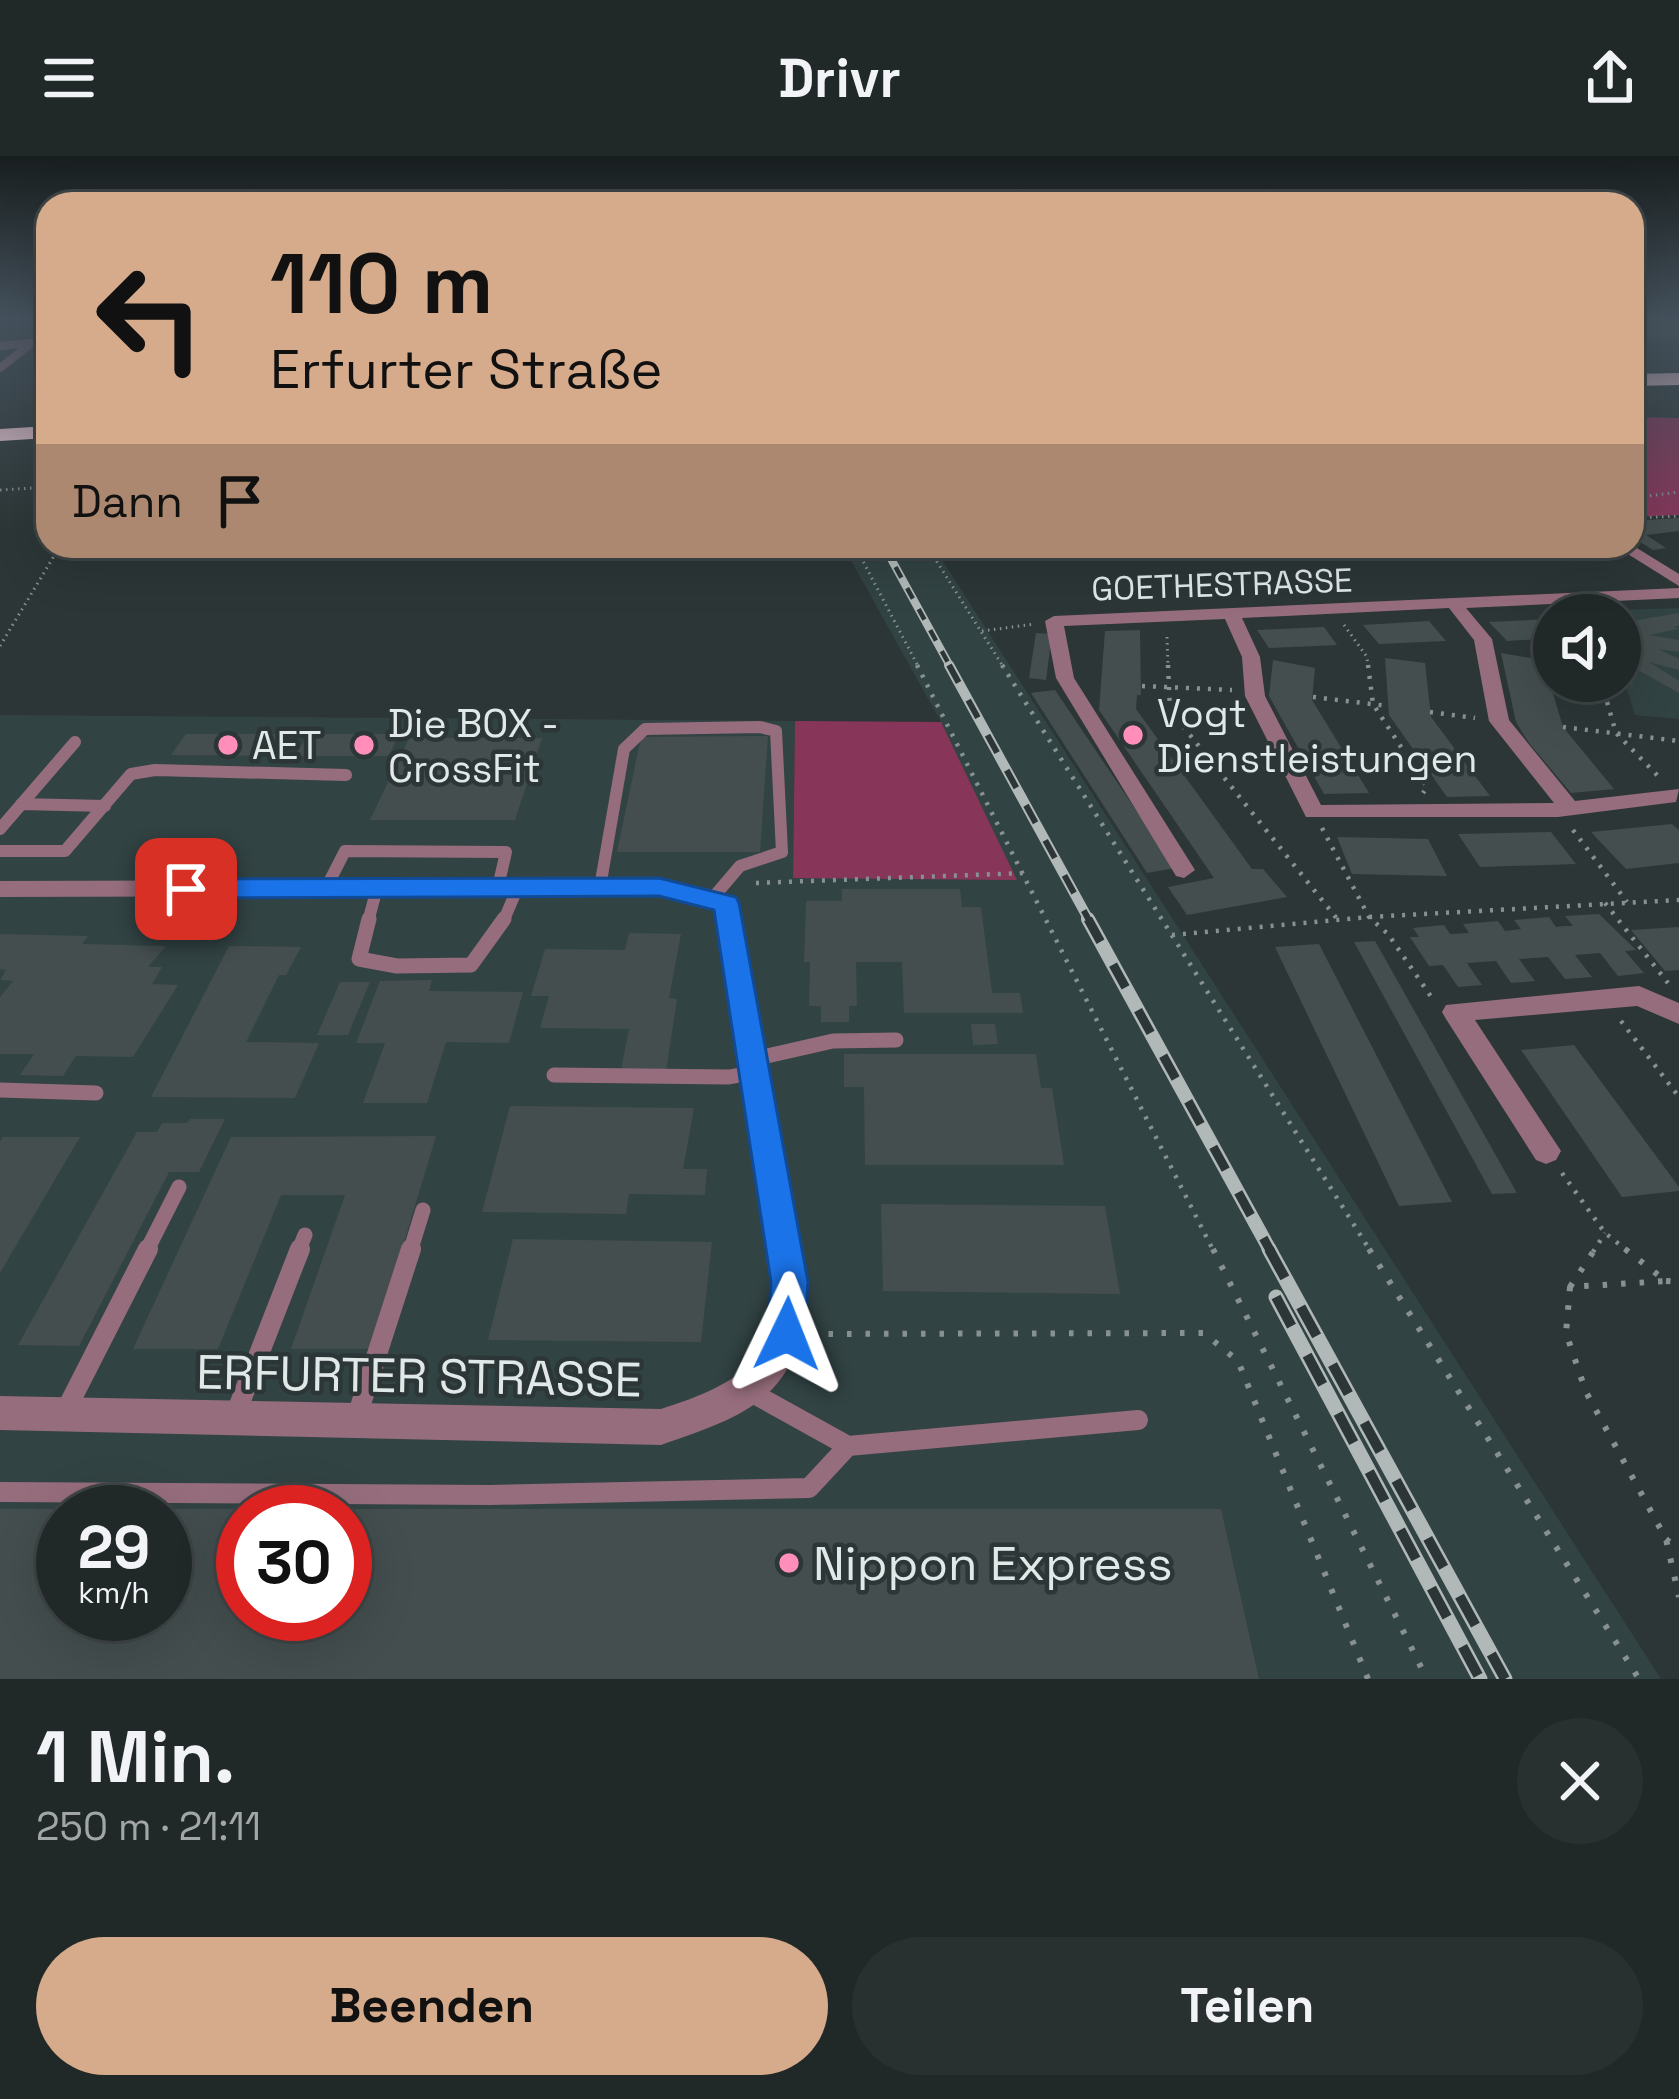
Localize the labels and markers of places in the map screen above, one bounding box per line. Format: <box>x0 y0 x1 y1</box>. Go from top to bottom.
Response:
place label: Vogt Dienstleistungen <box>1157 689 1478 783</box>
place label: Die BOX - CrossFit <box>388 699 559 793</box>
place label: AET <box>252 721 321 770</box>
marker: Vogt Dienstleistungen <box>1120 722 1146 748</box>
marker: AET <box>215 732 241 758</box>
marker: Die BOX - CrossFit <box>351 732 377 758</box>
pin <box>135 838 237 940</box>
place label: Nippon Express <box>813 1533 1173 1594</box>
marker: Nippon Express <box>776 1550 802 1576</box>

